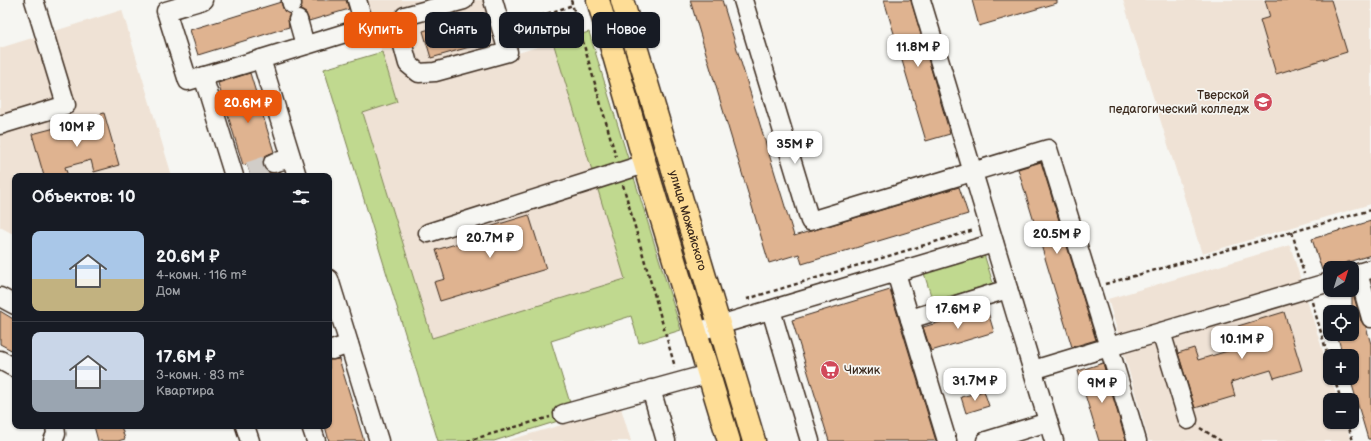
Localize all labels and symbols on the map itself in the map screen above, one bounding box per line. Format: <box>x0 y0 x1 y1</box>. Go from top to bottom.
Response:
pin: 11.8M ₽ <box>881 34 955 68</box>
place label: Тверской педагогический колледж <box>1109 88 1250 117</box>
pin: 20.6M ₽ <box>211 90 285 124</box>
school or university icon: Тверской педагогический колледж <box>1252 91 1274 113</box>
pin: 10M ₽ <box>49 114 105 148</box>
pin: 35M ₽ <box>767 131 823 165</box>
street label: улица Можайского <box>665 169 710 272</box>
pin: 20.5M ₽ <box>1020 221 1094 255</box>
pin: 20.7M ₽ <box>453 225 527 259</box>
north arrow <box>1323 261 1359 297</box>
pin: 17.6M ₽ <box>921 296 995 330</box>
pin: 10.1M ₽ <box>1205 326 1279 360</box>
supermarket icon: Чижик <box>819 359 841 381</box>
place label: Чижик <box>844 363 881 378</box>
pin: 31.7M ₽ <box>938 368 1012 402</box>
pin: 9M ₽ <box>1078 370 1126 404</box>

